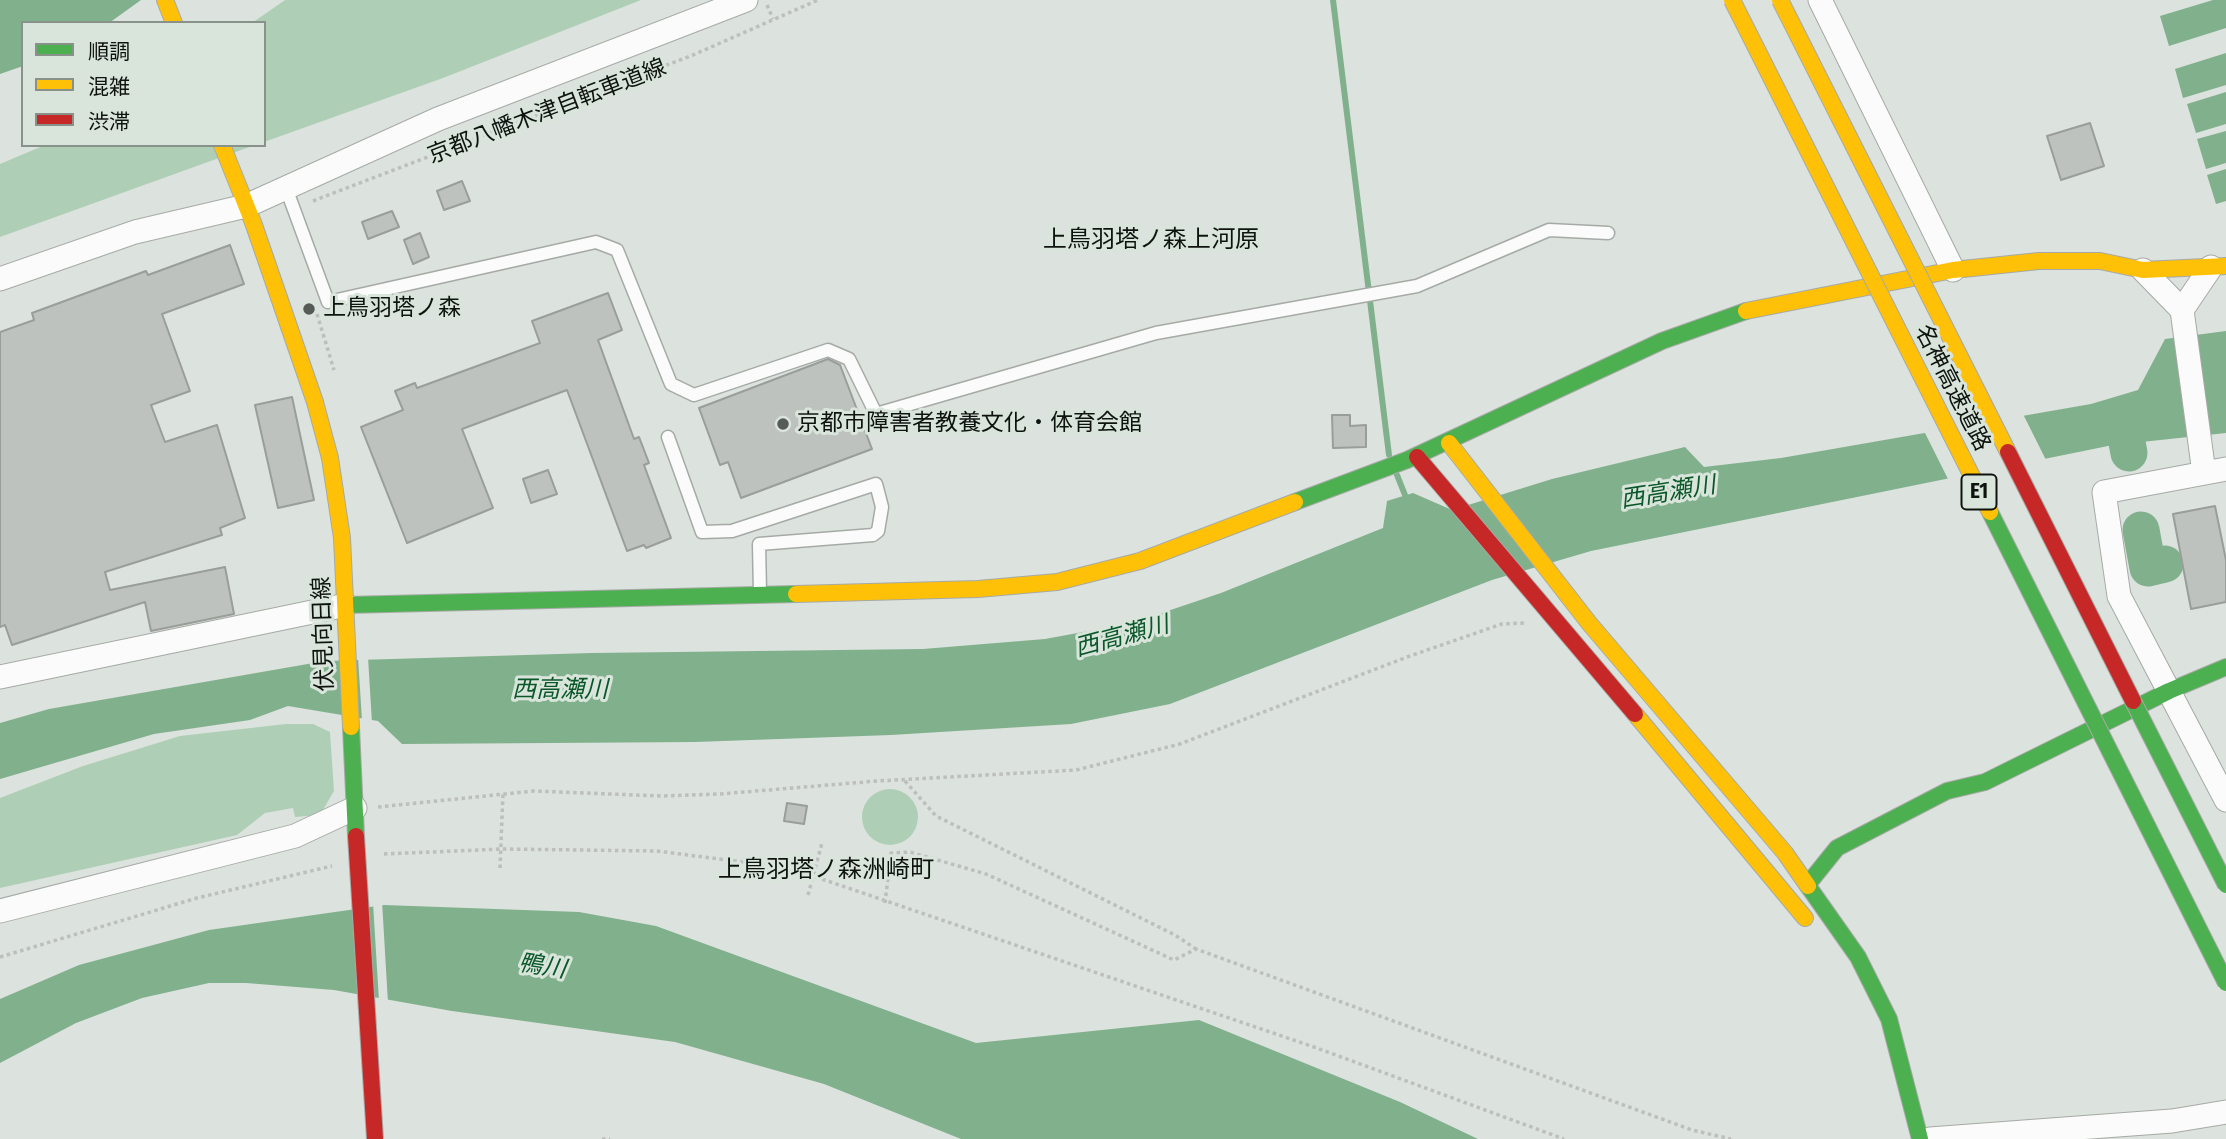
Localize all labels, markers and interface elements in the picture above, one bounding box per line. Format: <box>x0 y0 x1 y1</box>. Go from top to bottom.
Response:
legend <box>21 21 266 147</box>
text: 順調 <box>88 39 130 65</box>
street label: 京都八幡木津自転車道線 <box>424 54 670 170</box>
text: 混雑 <box>88 74 130 100</box>
text: 渋滞 <box>88 109 130 135</box>
district label: 上鳥羽塔ノ森上河原 <box>1043 226 1259 254</box>
place label: 上鳥羽塔ノ森 <box>323 295 461 323</box>
marker: 上鳥羽塔ノ森 <box>301 301 317 317</box>
street label: 名神高速道路 <box>1908 320 1996 456</box>
place label: 京都市障害者教養文化・体育会館 <box>797 410 1142 438</box>
marker: 京都市障害者教養文化・体育会館 <box>775 416 791 432</box>
water label: 西高瀬川 <box>1618 471 1718 515</box>
road number: E1 <box>1962 475 1996 510</box>
street label: 伏見向日線 <box>308 576 340 692</box>
water label: 西高瀬川 <box>1072 611 1172 663</box>
water label: 西高瀬川 <box>512 676 608 704</box>
district label: 上鳥羽塔ノ森洲崎町 <box>718 856 934 884</box>
water label: 鴨川 <box>516 949 568 985</box>

